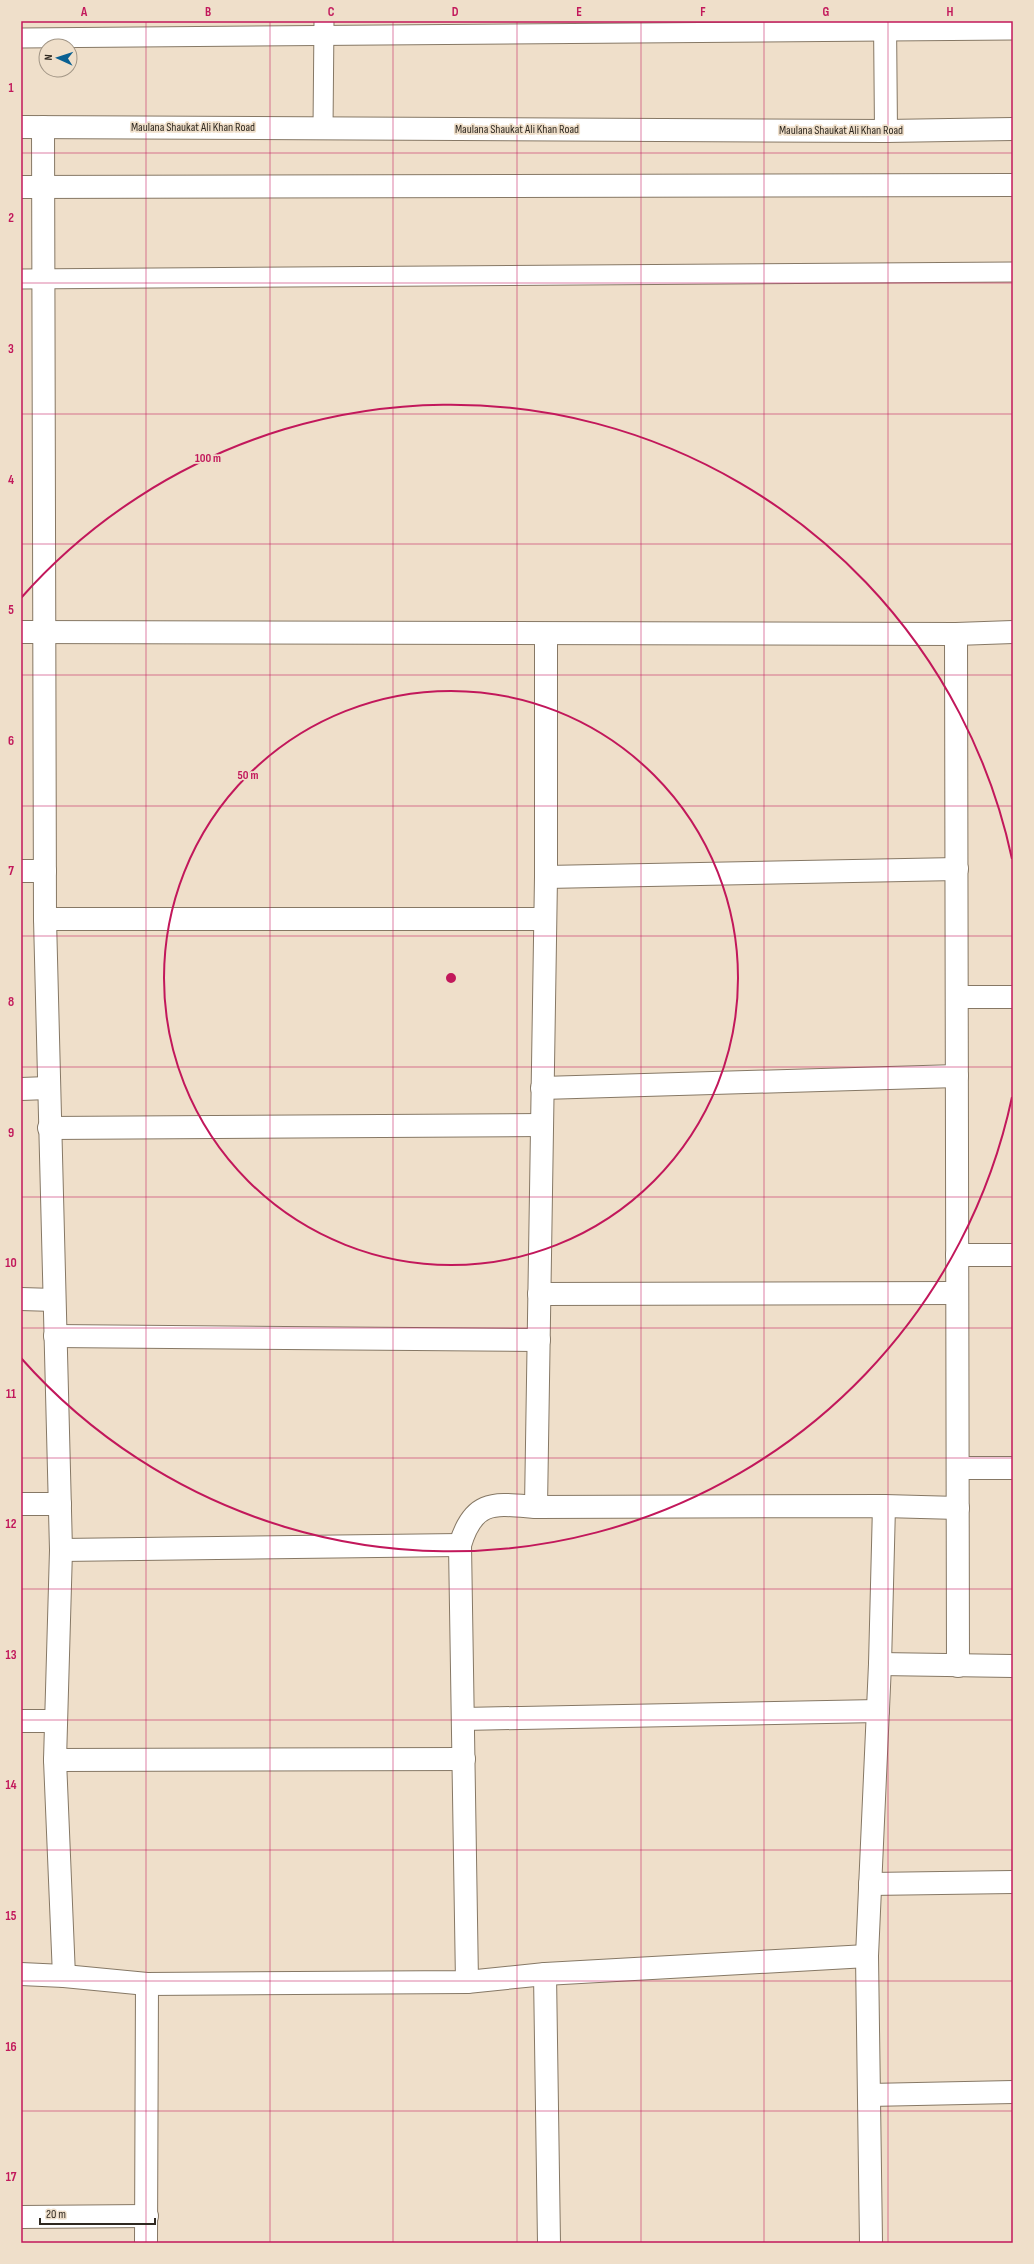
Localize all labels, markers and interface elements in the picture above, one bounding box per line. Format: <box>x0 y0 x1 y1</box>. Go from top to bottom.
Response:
text: A <box>80 4 88 20</box>
text: B <box>205 4 211 20</box>
text: C <box>328 4 335 20</box>
text: D <box>452 4 459 20</box>
text: E <box>576 4 582 20</box>
text: F <box>700 4 706 20</box>
text: G <box>823 4 830 20</box>
text: H <box>947 4 954 20</box>
north arrow <box>38 38 78 78</box>
text: N <box>42 54 55 61</box>
text: 1 <box>8 80 14 96</box>
street label: Maulana Shaukat Ali Khan Road <box>131 120 255 135</box>
street label: Maulana Shaukat Ali Khan Road <box>455 122 579 137</box>
street label: Maulana Shaukat Ali Khan Road <box>779 123 903 138</box>
text: 2 <box>8 210 14 226</box>
text: 3 <box>8 341 14 357</box>
text: 100 m <box>195 451 221 466</box>
text: 4 <box>8 472 14 488</box>
text: 5 <box>8 602 14 618</box>
text: 6 <box>8 733 14 749</box>
text: 50 m <box>238 768 258 783</box>
text: 7 <box>8 863 14 879</box>
centre of rings <box>444 971 458 985</box>
text: 8 <box>8 994 14 1010</box>
text: 9 <box>8 1125 14 1141</box>
text: 10 <box>5 1255 17 1271</box>
text: 11 <box>6 1386 16 1402</box>
text: 12 <box>6 1516 17 1532</box>
text: 13 <box>6 1647 17 1663</box>
text: 14 <box>5 1777 17 1793</box>
text: 15 <box>6 1908 17 1924</box>
text: 16 <box>5 2039 17 2055</box>
text: 17 <box>6 2169 17 2185</box>
scale bar <box>40 2200 155 2226</box>
text: 20 m <box>46 2207 66 2222</box>

